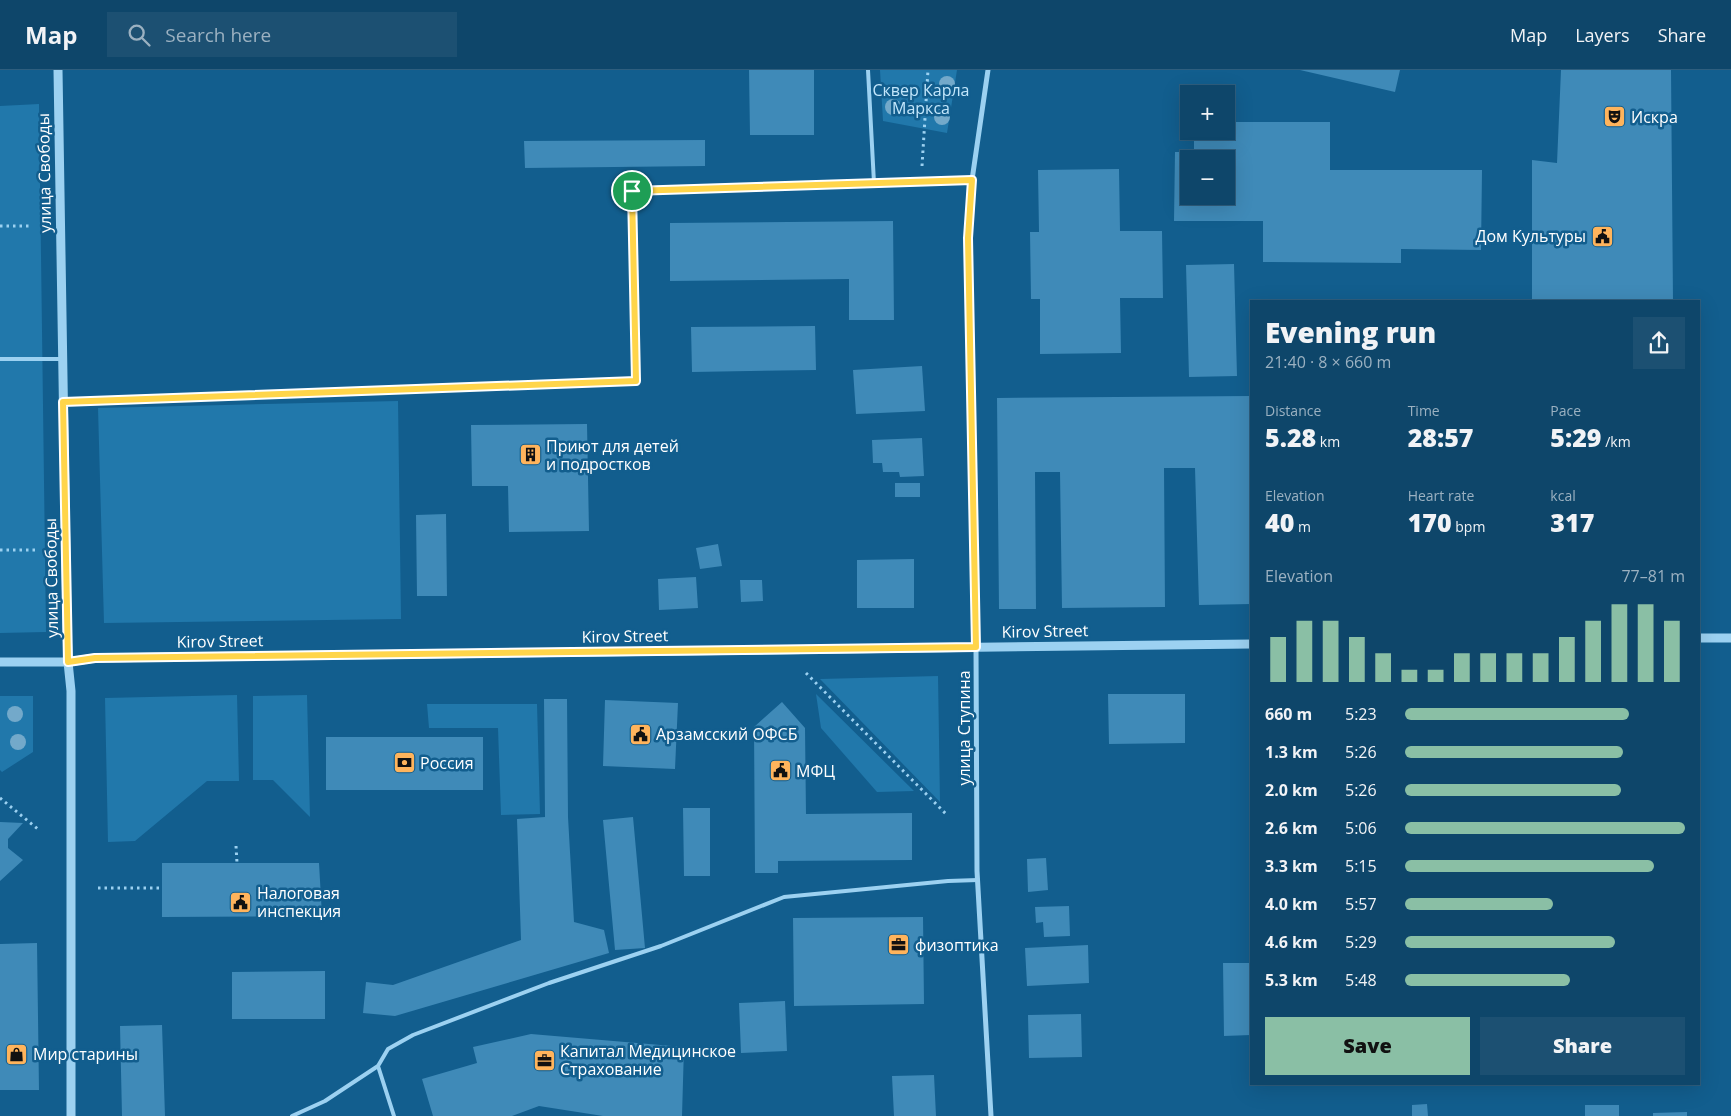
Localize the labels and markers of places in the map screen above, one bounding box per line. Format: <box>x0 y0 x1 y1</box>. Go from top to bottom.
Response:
theatre icon: Искра <box>1603 105 1627 129</box>
place label: Искра <box>1631 106 1678 128</box>
pin <box>611 170 653 212</box>
public building icon: Дом Культуры <box>1590 224 1614 248</box>
place label: Дом Культуры <box>1476 225 1586 247</box>
place label: Приют для детей и подростков <box>546 435 679 475</box>
building icon: Приют для детей и подростков <box>518 443 542 467</box>
public building icon: Арзамсский ОФСБ <box>628 722 652 746</box>
place label: Арзамсский ОФСБ <box>656 723 797 745</box>
bank icon: Россия <box>392 751 416 775</box>
place label: Россия <box>420 752 474 774</box>
public building icon: МФЦ <box>768 759 792 783</box>
place label: МФЦ <box>796 760 835 782</box>
place label: Налоговая инспекция <box>257 882 341 922</box>
public building icon: Налоговая инспекция <box>229 890 253 914</box>
office icon: физоптика <box>887 933 911 957</box>
place label: физоптика <box>915 934 999 956</box>
place label: Капитал Медицинское Страхование <box>560 1040 736 1080</box>
shop icon: Мир старины <box>5 1042 29 1066</box>
place label: Мир старины <box>33 1043 138 1065</box>
office icon: Капитал Медицинское Страхование <box>532 1048 556 1072</box>

